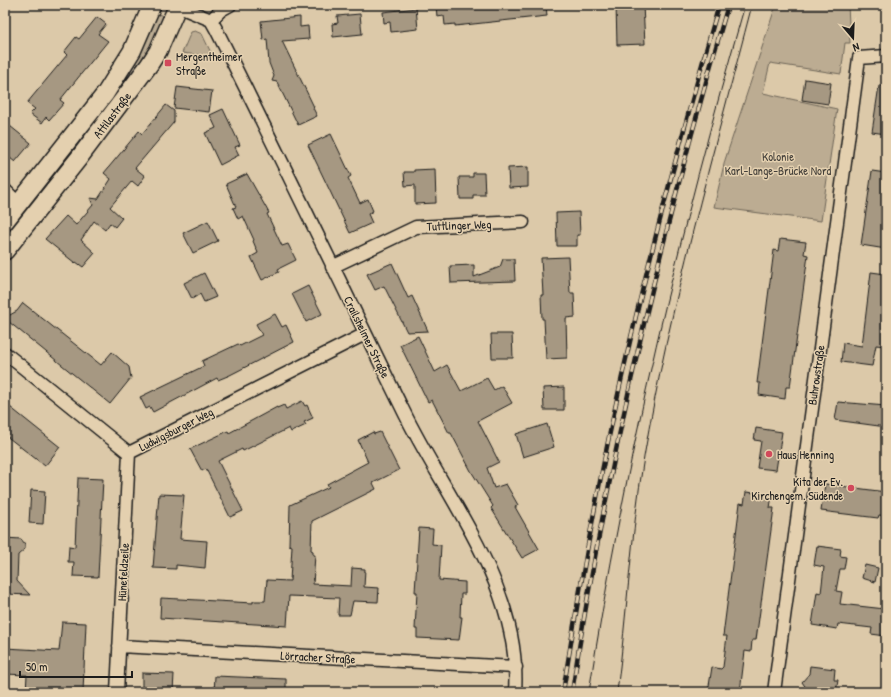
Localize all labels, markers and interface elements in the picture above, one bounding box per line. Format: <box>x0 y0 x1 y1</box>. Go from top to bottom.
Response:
north arrow <box>833 18 873 58</box>
text: N <box>851 40 861 55</box>
place label: Mergentheimer Straße <box>176 48 243 79</box>
marker: Mergentheimer Straße <box>163 58 173 68</box>
street label: Attilastraße <box>89 88 135 142</box>
park label: Kolonie Karl-Lange-Brücke Nord <box>725 148 832 179</box>
street label: Tuttlinger Weg <box>426 215 492 235</box>
street label: Crailsheimer Straße <box>340 293 394 381</box>
street label: Buhrowstraße <box>803 344 829 406</box>
street label: Ludwigsburger Weg <box>136 403 216 455</box>
place label: Haus Henning <box>777 446 834 463</box>
marker: Haus Henning <box>764 449 774 459</box>
place label: Kita der Ev. Kirchengem. Südende <box>751 473 843 504</box>
marker: Kita der Ev. Kirchengem. Südende <box>846 483 856 493</box>
street label: Hünefeldzeile <box>113 542 133 601</box>
street label: Lörracher Straße <box>280 647 356 667</box>
scale bar <box>20 653 132 679</box>
text: 50 m <box>26 658 47 675</box>

